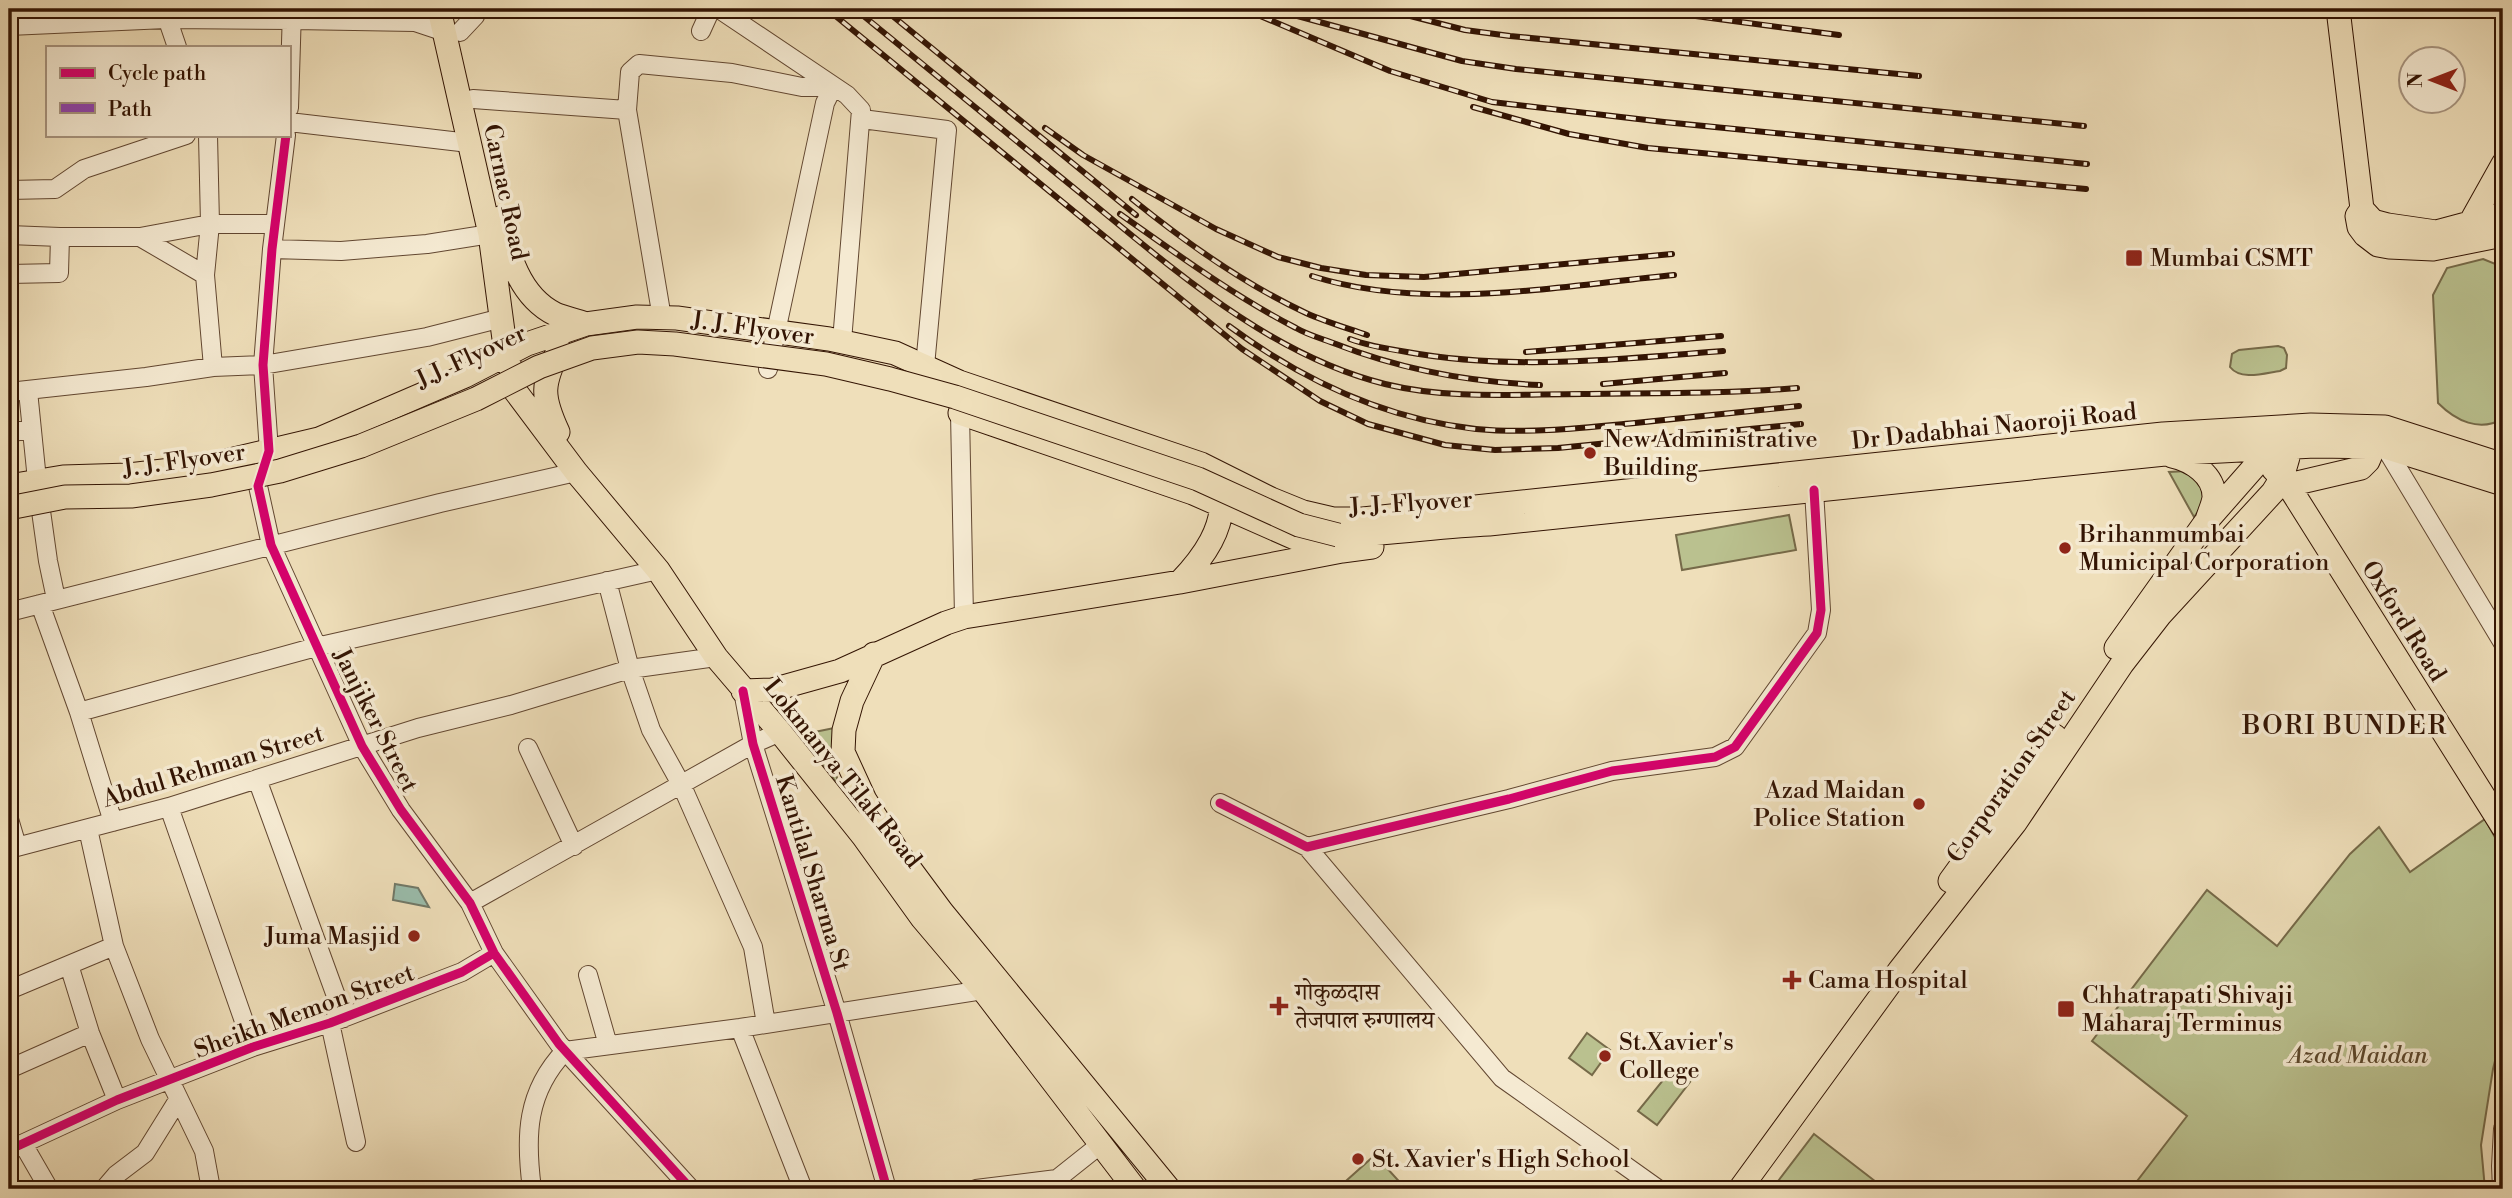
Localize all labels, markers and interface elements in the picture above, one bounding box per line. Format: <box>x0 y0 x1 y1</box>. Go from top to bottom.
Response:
legend <box>46 46 290 136</box>
north arrow <box>2396 46 2466 116</box>
text: Cycle path <box>108 61 207 87</box>
text: N <box>2404 72 2428 88</box>
text: Path <box>108 97 153 123</box>
street label: Carnac Road <box>476 121 534 263</box>
place label: Mumbai CSMT <box>2150 244 2313 274</box>
marker: Mumbai CSMT <box>2124 248 2144 268</box>
street label: J. J. Flyover <box>689 305 816 352</box>
street label: J.J. Flyover <box>411 318 531 396</box>
street label: Dr Dadabhai Naoroji Road <box>1850 397 2139 457</box>
place label: New Administrative Building <box>1603 425 1818 483</box>
street label: J. J. Flyover <box>120 438 247 485</box>
marker: New Administrative Building <box>1582 445 1598 461</box>
street label: J. J. Flyover <box>1348 485 1474 523</box>
place label: Brihanmumbai Municipal Corporation <box>2078 520 2329 578</box>
marker: Brihanmumbai Municipal Corporation <box>2057 540 2073 556</box>
street label: Oxford Road <box>2354 555 2452 688</box>
street label: Janjiker Street <box>326 643 424 798</box>
street label: Lokmanya Tilak Road <box>757 673 928 875</box>
street label: Corporation Street <box>1941 684 2083 869</box>
district label: BORI BUNDER <box>2241 710 2448 742</box>
street label: Abdul Rehman Street <box>98 719 328 815</box>
street label: Kantilal Sharma St <box>768 771 856 976</box>
place label: Azad Maidan Police Station <box>1754 776 1905 834</box>
marker: Azad Maidan Police Station <box>1911 796 1927 812</box>
place label: Juma Masjid <box>264 922 400 952</box>
marker: Juma Masjid <box>406 928 422 944</box>
street label: Sheikh Memon Street <box>190 958 419 1066</box>
place label: Cama Hospital <box>1808 966 1968 996</box>
marker: Cama Hospital <box>1782 970 1802 990</box>
place label: गोकुळदास तेजपाल रुग्णालय <box>1294 978 1436 1036</box>
place label: Chhatrapati Shivaji Maharaj Terminus <box>2082 981 2293 1039</box>
marker: गोकुळदास तेजपाल रुग्णालय <box>1269 996 1289 1016</box>
marker: Chhatrapati Shivaji Maharaj Terminus <box>2056 999 2076 1019</box>
place label: St.Xavier's College <box>1619 1028 1734 1086</box>
park label: Azad Maidan <box>2285 1041 2428 1071</box>
marker: St.Xavier's College <box>1597 1048 1613 1064</box>
place label: St. Xavier's High School <box>1372 1145 1630 1175</box>
marker: St. Xavier's High School <box>1350 1151 1366 1167</box>

